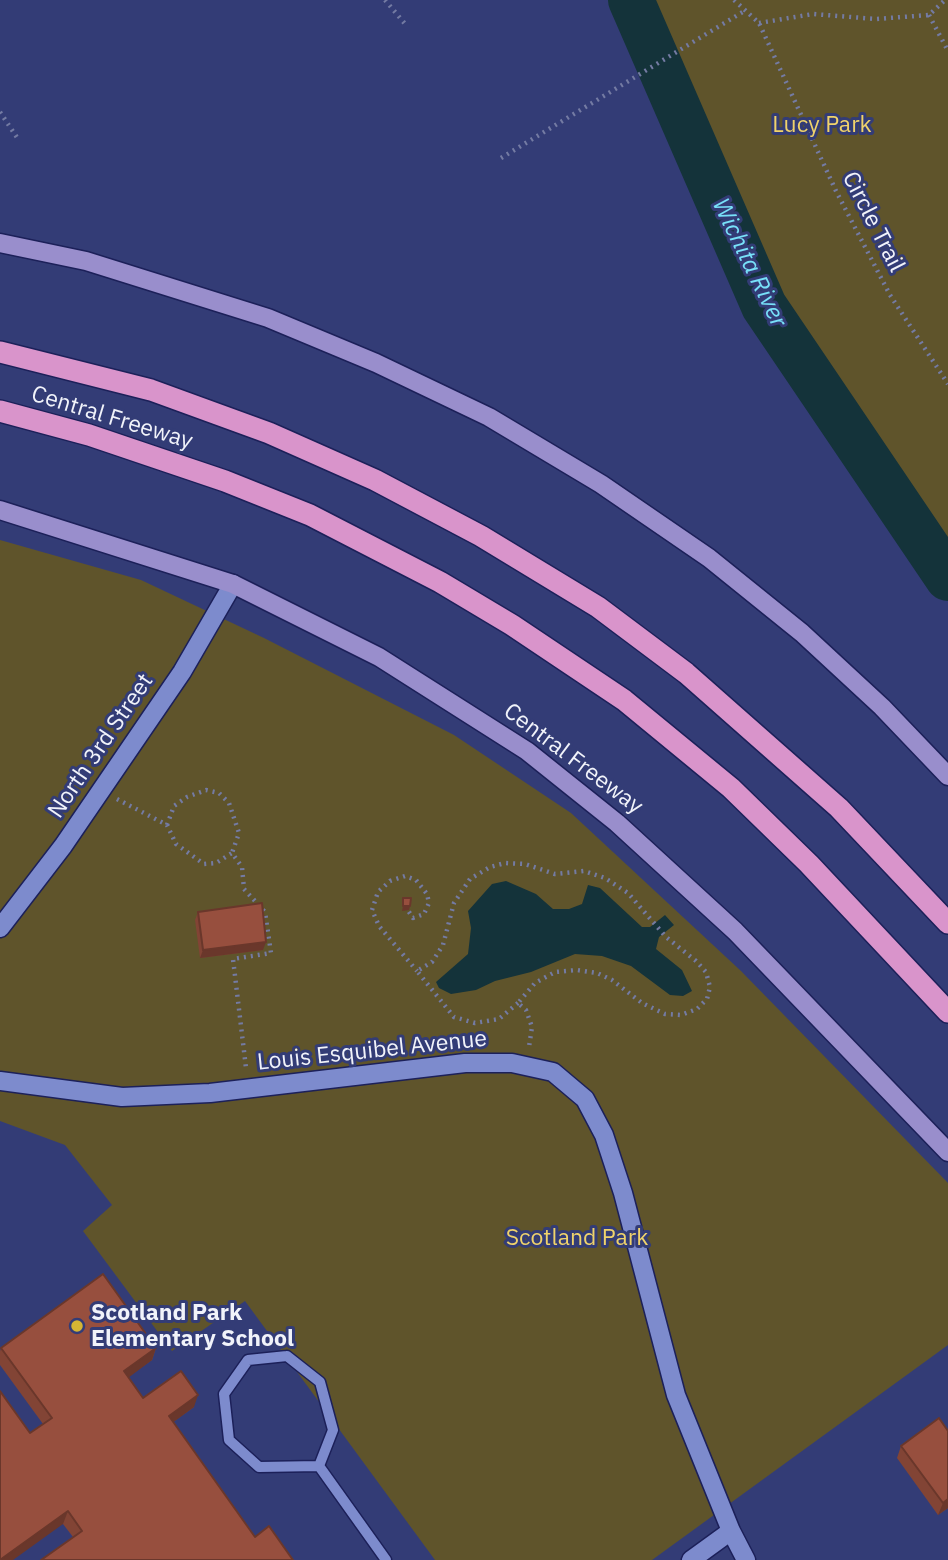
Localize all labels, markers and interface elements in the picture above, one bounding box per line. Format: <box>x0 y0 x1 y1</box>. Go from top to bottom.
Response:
park label: Lucy Park <box>772 111 872 139</box>
street label: Circle Trail <box>836 167 910 277</box>
water label: Wichita River <box>705 194 793 332</box>
street label: Central Freeway <box>28 380 196 456</box>
street label: North 3rd Street <box>43 669 159 823</box>
street label: Central Freeway <box>498 698 648 820</box>
street label: Louis Esquibel Avenue <box>256 1025 488 1077</box>
park label: Scotland Park <box>506 1224 648 1252</box>
place label: Scotland Park Elementary School <box>91 1299 294 1353</box>
marker: Scotland Park Elementary School <box>69 1318 85 1334</box>

